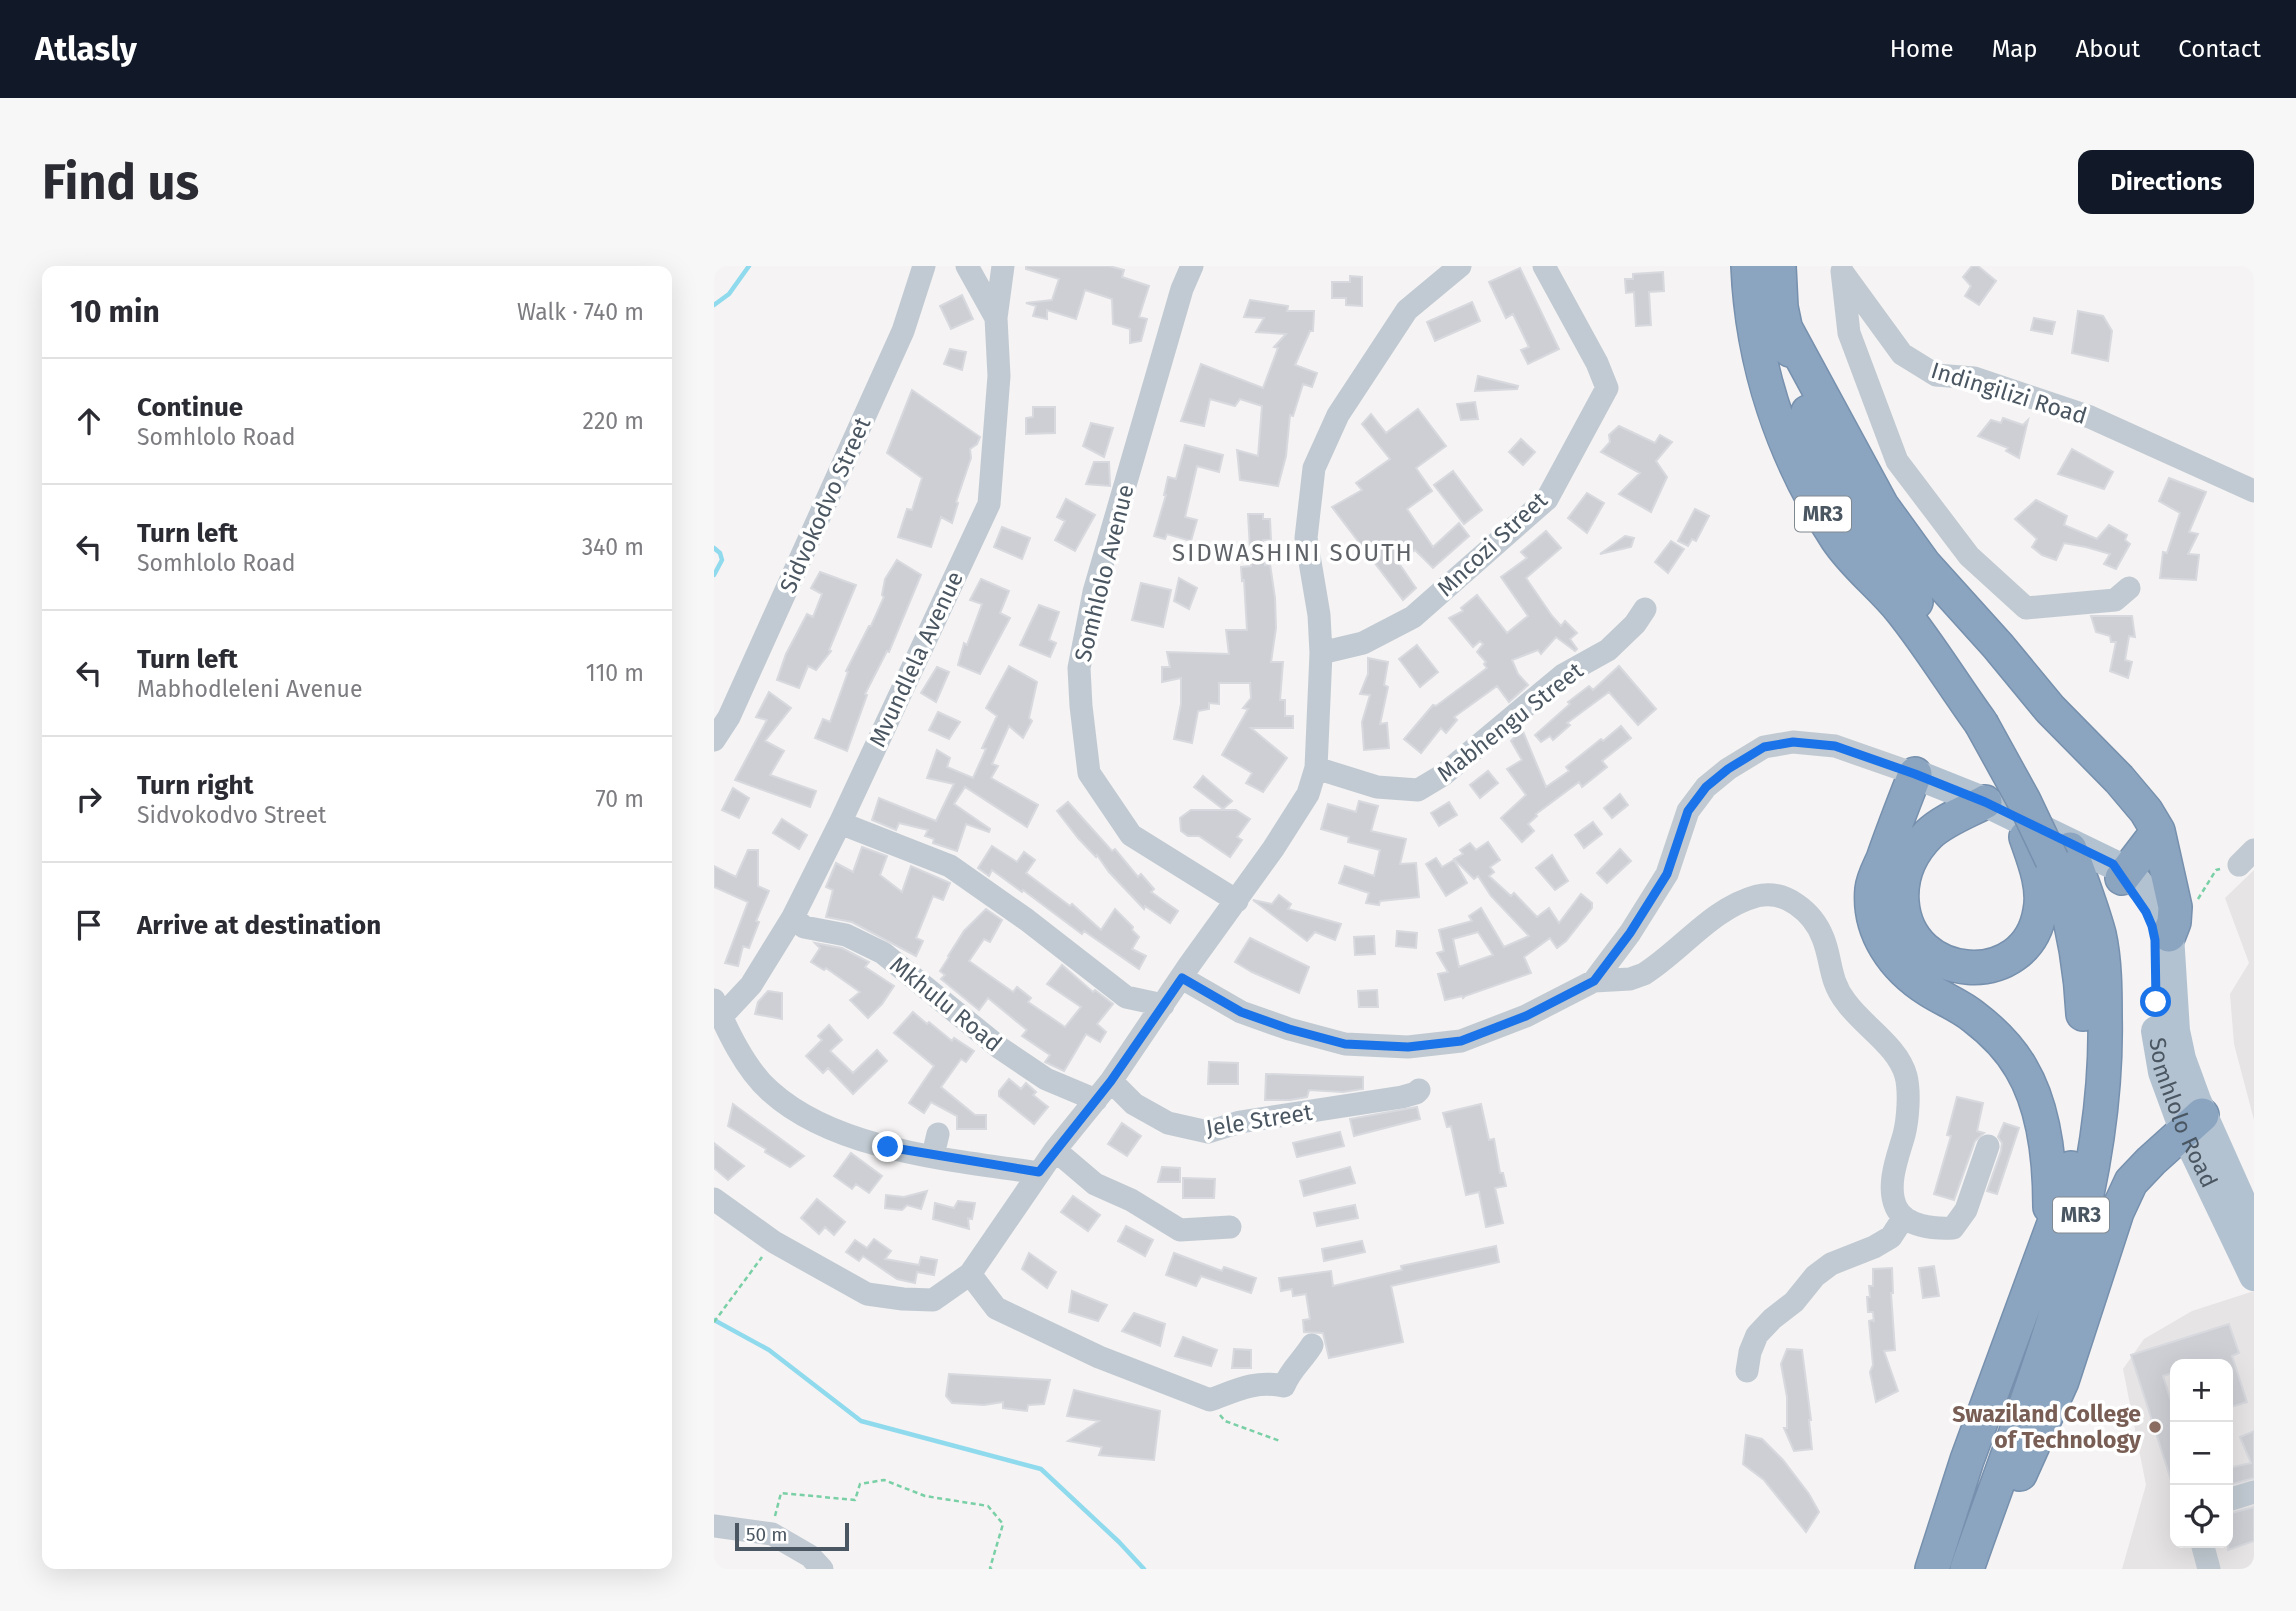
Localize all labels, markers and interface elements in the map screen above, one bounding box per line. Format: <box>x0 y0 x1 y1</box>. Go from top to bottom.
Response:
text: Atlasly <box>35 29 137 69</box>
text: Home <box>1890 35 1954 63</box>
text: Map <box>1992 35 2038 63</box>
text: About <box>2076 35 2140 63</box>
text: Contact <box>2178 35 2261 63</box>
button: Directions <box>2078 150 2254 214</box>
text: Find us <box>42 153 199 212</box>
text: 10 min <box>70 294 160 330</box>
text: Walk · 740 m <box>517 298 644 326</box>
street label: Indingilizi Road <box>1928 356 2090 430</box>
text: Continue <box>137 392 243 423</box>
icon: ahead <box>70 402 108 440</box>
text: 220 m <box>583 407 644 435</box>
street label: Sidvokodvo Street <box>774 412 877 597</box>
text: Somhlolo Road <box>137 423 295 451</box>
street label: Somhlolo Avenue <box>1068 481 1140 665</box>
street label: Mncozi Street <box>1431 485 1553 602</box>
road number: MR3 <box>1795 496 1851 532</box>
text: Turn left <box>137 518 238 549</box>
icon: left <box>70 528 108 566</box>
text: 340 m <box>582 533 644 561</box>
district label: SIDWASHINI SOUTH <box>1172 539 1414 567</box>
text: Somhlolo Road <box>137 549 295 577</box>
street label: Mvundlela Avenue <box>863 567 969 751</box>
text: Turn left <box>137 644 238 675</box>
icon: left <box>70 654 108 692</box>
street label: Mabhengu Street <box>1432 656 1589 788</box>
text: 110 m <box>586 659 644 687</box>
text: Mabhodleleni Avenue <box>137 675 362 703</box>
text: Turn right <box>137 770 254 801</box>
icon: right <box>70 780 108 818</box>
text: 70 m <box>595 785 644 813</box>
text: Sidvokodvo Street <box>137 801 326 829</box>
icon: arrive <box>70 906 108 944</box>
text: Arrive at destination <box>137 910 381 941</box>
street label: Mkhulu Road <box>884 950 1008 1058</box>
route start <box>2140 986 2171 1017</box>
street label: Somhlolo Road <box>2143 1035 2223 1192</box>
street label: Jele Street <box>1204 1098 1315 1142</box>
route end <box>872 1131 903 1162</box>
road number: MR3 <box>2053 1198 2109 1233</box>
map controls <box>2170 1359 2233 1548</box>
button: + <box>2170 1359 2233 1422</box>
place label: Swaziland College of Technology <box>1952 1400 2142 1454</box>
marker: Swaziland College of Technology <box>2147 1419 2163 1435</box>
button: − <box>2170 1422 2233 1485</box>
button: locate <box>2170 1485 2233 1548</box>
scale bar <box>735 1520 849 1552</box>
text: 50 m <box>746 1523 787 1546</box>

